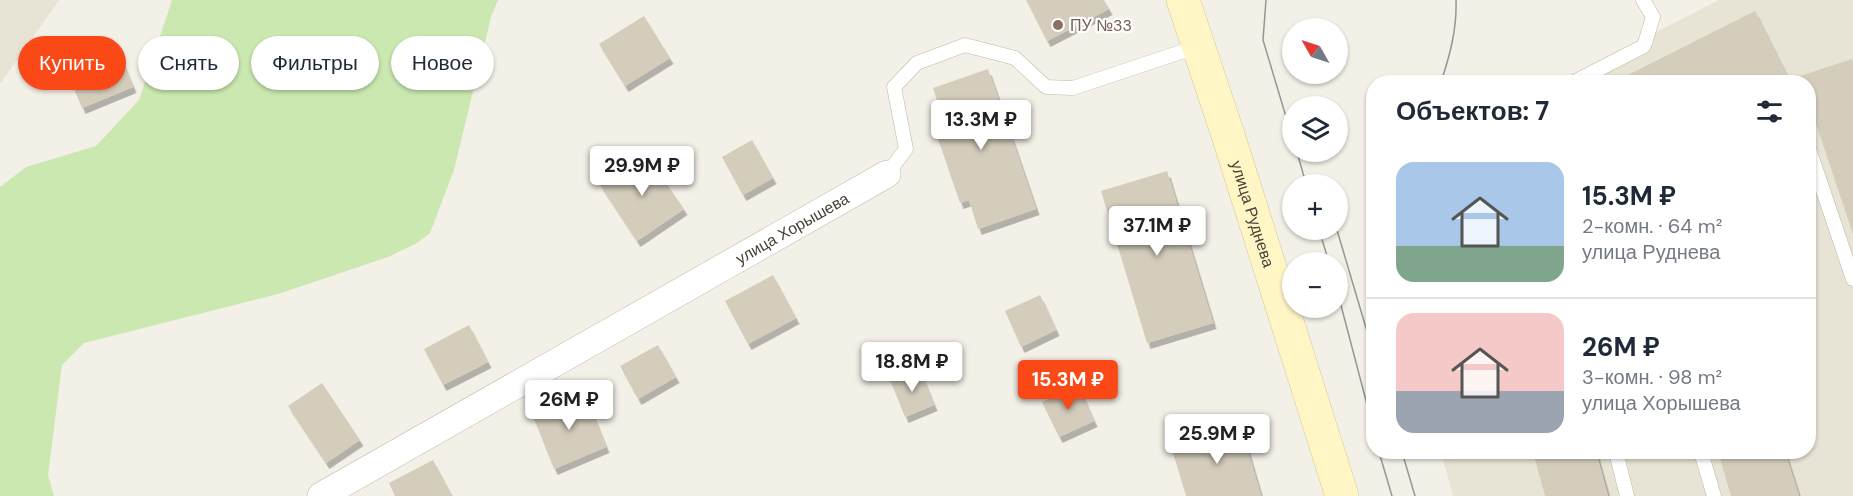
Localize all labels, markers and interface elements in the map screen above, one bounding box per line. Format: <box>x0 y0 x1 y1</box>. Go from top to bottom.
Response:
place label: ПУ №33 <box>1070 15 1132 36</box>
marker: ПУ №33 <box>1051 18 1065 32</box>
north arrow <box>1282 18 1348 84</box>
map controls <box>1282 18 1348 318</box>
chip: Купить <box>18 36 126 90</box>
chip: Снять <box>138 36 239 90</box>
chip: Фильтры <box>251 36 379 90</box>
chip: Новое <box>391 36 494 90</box>
text: Объектов: 7 <box>1396 94 1549 128</box>
icon: filters <box>1753 95 1786 128</box>
button: layers <box>1282 96 1348 162</box>
pin: 13.3M ₽ <box>926 100 1036 151</box>
text: 13.3M ₽ <box>945 106 1017 132</box>
pin: 29.9M ₽ <box>587 146 697 197</box>
text: 29.9M ₽ <box>604 152 680 178</box>
street label: улица Руднева <box>1226 158 1279 270</box>
button: + <box>1282 174 1348 240</box>
text: 15.3M ₽ <box>1582 179 1676 213</box>
icon: home <box>1444 186 1516 258</box>
street label: улица Хорышева <box>732 188 853 269</box>
pin: 37.1M ₽ <box>1102 206 1212 257</box>
text: 37.1M ₽ <box>1123 212 1191 238</box>
text: 2-комн. · 64 m² <box>1582 213 1722 239</box>
text: улица Руднева <box>1582 239 1720 265</box>
button: − <box>1282 252 1348 318</box>
text: 26M ₽ <box>1582 330 1660 364</box>
icon: home <box>1444 337 1516 409</box>
pin: 18.8M ₽ <box>857 342 967 393</box>
text: 18.8M ₽ <box>875 348 949 374</box>
pin: 15.3M ₽ <box>1013 360 1123 411</box>
text: 3-комн. · 98 m² <box>1582 364 1722 390</box>
text: 15.3M ₽ <box>1032 366 1104 392</box>
pin: 26M ₽ <box>527 380 611 431</box>
text: 26M ₽ <box>539 386 599 412</box>
text: улица Хорышева <box>1582 390 1741 416</box>
pin: 25.9M ₽ <box>1162 414 1272 465</box>
text: 25.9M ₽ <box>1179 420 1255 446</box>

